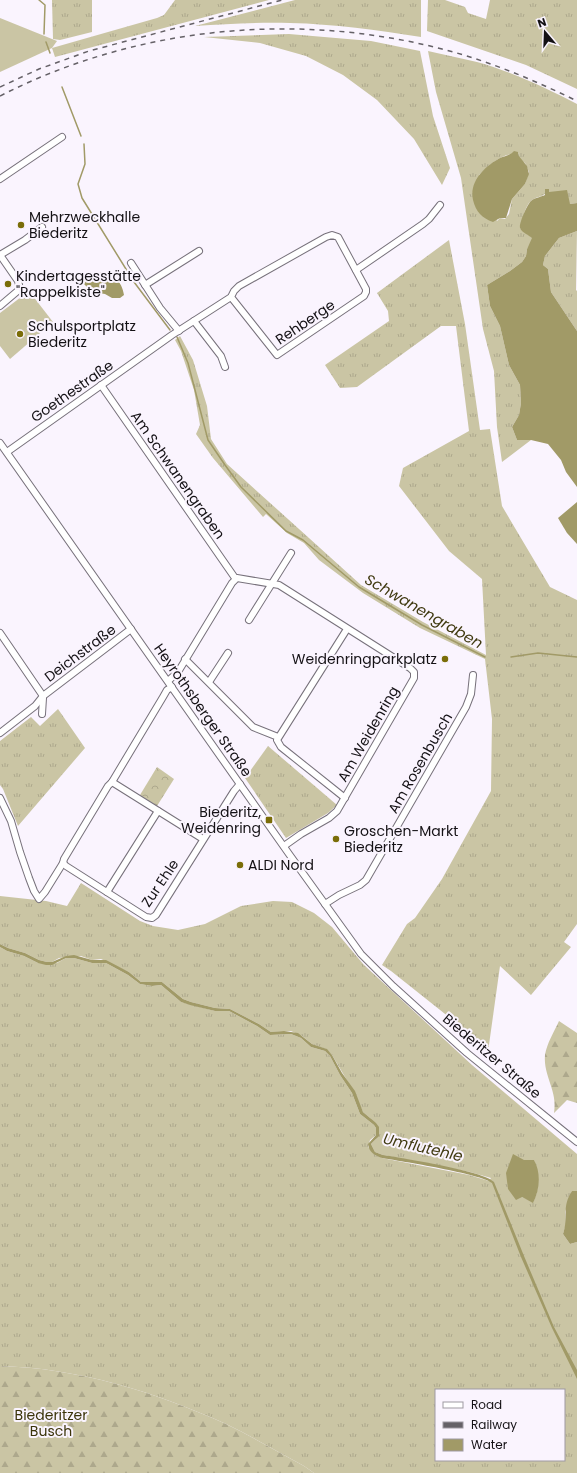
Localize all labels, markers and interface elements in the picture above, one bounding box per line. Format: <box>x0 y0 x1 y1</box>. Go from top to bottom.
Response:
north arrow <box>525 12 565 52</box>
text: N <box>535 14 548 31</box>
place label: Mehrzweckhalle Biederitz <box>29 207 140 243</box>
marker: Mehrzweckhalle Biederitz <box>16 220 26 230</box>
place label: Kindertagesstätte "Rappelkiste" <box>16 266 141 302</box>
marker: Kindertagesstätte "Rappelkiste" <box>3 279 13 289</box>
street label: Rehberge <box>271 295 339 349</box>
place label: Schulsportplatz Biederitz <box>28 316 136 352</box>
marker: Schulsportplatz Biederitz <box>15 329 25 339</box>
street label: Goethestraße <box>27 355 118 427</box>
street label: Am Schwanengraben <box>126 407 230 543</box>
water label: Schwanengraben <box>361 569 487 653</box>
street label: Deichstraße <box>40 619 120 687</box>
street label: Heyrothsberger Straße <box>149 639 257 781</box>
place label: Weidenringparkplatz <box>292 649 437 669</box>
marker: Weidenringparkplatz <box>440 654 450 664</box>
street label: Am Weidenring <box>332 682 404 786</box>
street label: Am Rosenbusch <box>383 709 457 817</box>
place label: Biederitz, Weidenring <box>181 802 261 838</box>
marker: Biederitz, Weidenring <box>264 815 274 825</box>
place label: Groschen-Markt Biederitz <box>344 821 458 857</box>
marker: Groschen-Markt Biederitz <box>331 834 341 844</box>
street label: Zur Ehle <box>137 855 183 911</box>
place label: ALDI Nord <box>248 855 314 875</box>
marker: ALDI Nord <box>235 860 245 870</box>
street label: Biederitzer Straße <box>439 1009 546 1103</box>
water label: Umflutehle <box>381 1128 465 1166</box>
legend <box>435 1389 565 1461</box>
text: Road <box>471 1396 502 1413</box>
park label: Biederitzer Busch <box>15 1405 87 1441</box>
text: Railway <box>471 1416 517 1433</box>
text: Water <box>471 1436 508 1453</box>

